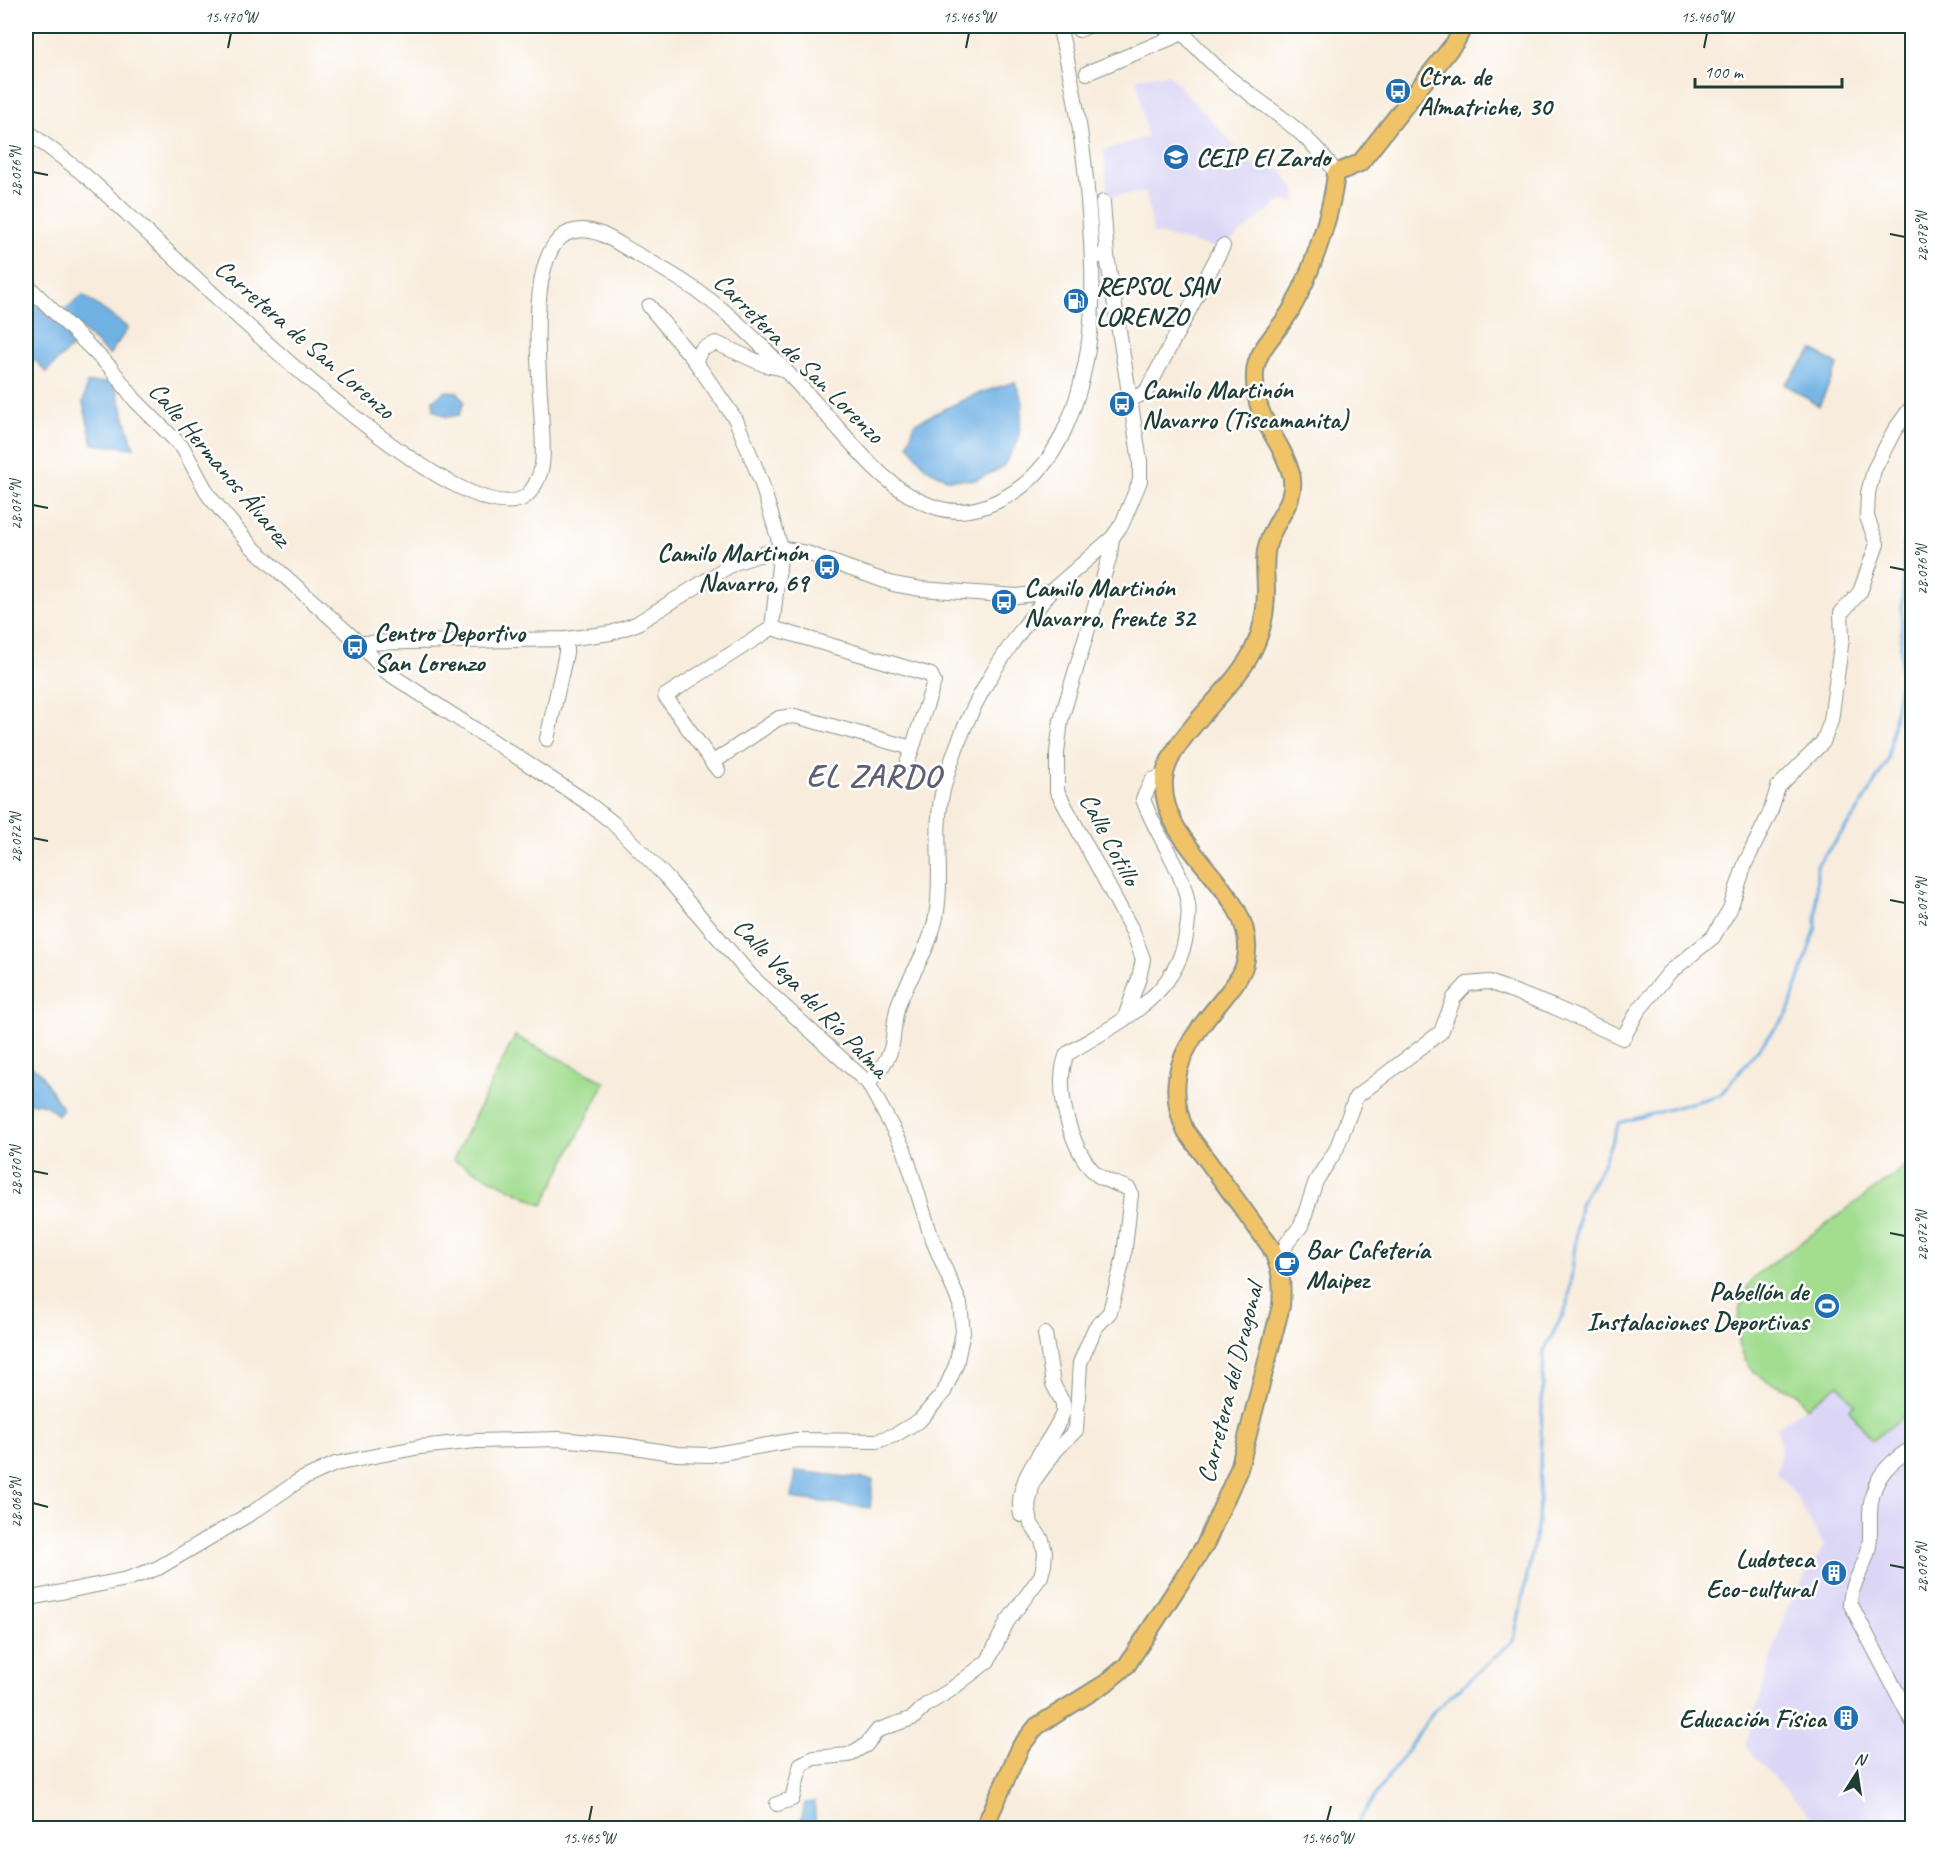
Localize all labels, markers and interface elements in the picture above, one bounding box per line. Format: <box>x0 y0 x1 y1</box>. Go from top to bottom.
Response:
text: 15.470°W <box>205 8 260 27</box>
text: 15.465°W <box>943 8 998 27</box>
text: 15.460°W <box>1681 8 1736 27</box>
scale bar <box>1695 51 1842 89</box>
place label: Ctra. de Almatriche, 30 <box>1418 60 1554 123</box>
text: 100 m <box>1704 61 1745 83</box>
bus stop icon: Ctra. de Almatriche, 30 <box>1383 76 1413 106</box>
place label: CEIP El Zardo <box>1196 141 1333 174</box>
school or university icon: CEIP El Zardo <box>1161 142 1191 172</box>
text: 28.076°N <box>7 144 26 197</box>
text: 28.078°N <box>1913 209 1932 262</box>
street label: Carretera de San Lorenzo <box>208 252 403 427</box>
street label: Carretera de San Lorenzo <box>707 266 893 452</box>
place label: REPSOL SAN LORENZO <box>1096 270 1222 333</box>
fuel station icon: REPSOL SAN LORENZO <box>1061 286 1091 316</box>
place label: Camilo Martinón Navarro (Tiscamanita) <box>1142 373 1351 436</box>
street label: Calle Hermanos Álvarez <box>141 375 300 555</box>
bus stop icon: Camilo Martinón Navarro (Tiscamanita) <box>1107 389 1137 419</box>
text: 28.074°N <box>7 477 26 530</box>
place label: Camilo Martinón Navarro, 69 <box>657 536 811 599</box>
text: 28.076°N <box>1913 542 1932 595</box>
bus stop icon: Camilo Martinón Navarro, 69 <box>812 552 842 582</box>
place label: Camilo Martinón Navarro, frente 32 <box>1024 571 1197 634</box>
bus stop icon: Camilo Martinón Navarro, frente 32 <box>989 587 1019 617</box>
place label: Centro Deportivo San Lorenzo <box>374 616 527 679</box>
bus stop icon: Centro Deportivo San Lorenzo <box>340 632 370 662</box>
district label: EL ZARDO <box>806 755 944 796</box>
street label: Calle Cotillo <box>1072 787 1149 894</box>
text: 28.072°N <box>7 810 26 863</box>
text: 28.074°N <box>1913 875 1932 928</box>
street label: Calle Vega del Río Palma <box>726 911 898 1087</box>
text: 28.070°N <box>7 1143 26 1196</box>
text: 28.072°N <box>1913 1208 1932 1261</box>
place label: Bar Cafetería Maipez <box>1306 1233 1432 1296</box>
cafe icon: Bar Cafetería Maipez <box>1272 1249 1302 1279</box>
street label: Carretera del Dragonal <box>1189 1275 1272 1486</box>
place label: Pabellón de Instalaciones Deportivas <box>1586 1275 1811 1338</box>
sports icon: Pabellón de Instalaciones Deportivas <box>1812 1291 1842 1321</box>
text: 28.068°N <box>7 1475 26 1528</box>
text: 28.070°N <box>1913 1540 1932 1593</box>
place label: Ludoteca Eco-cultural <box>1706 1542 1818 1605</box>
building icon: Ludoteca Eco-cultural <box>1819 1558 1849 1588</box>
place label: Educación Física <box>1679 1702 1828 1735</box>
building icon: Educación Física <box>1831 1703 1861 1733</box>
north arrow <box>1827 1743 1887 1803</box>
text: N <box>1853 1748 1870 1771</box>
text: 15.465°W <box>563 1829 618 1848</box>
text: 15.460°W <box>1301 1829 1356 1848</box>

